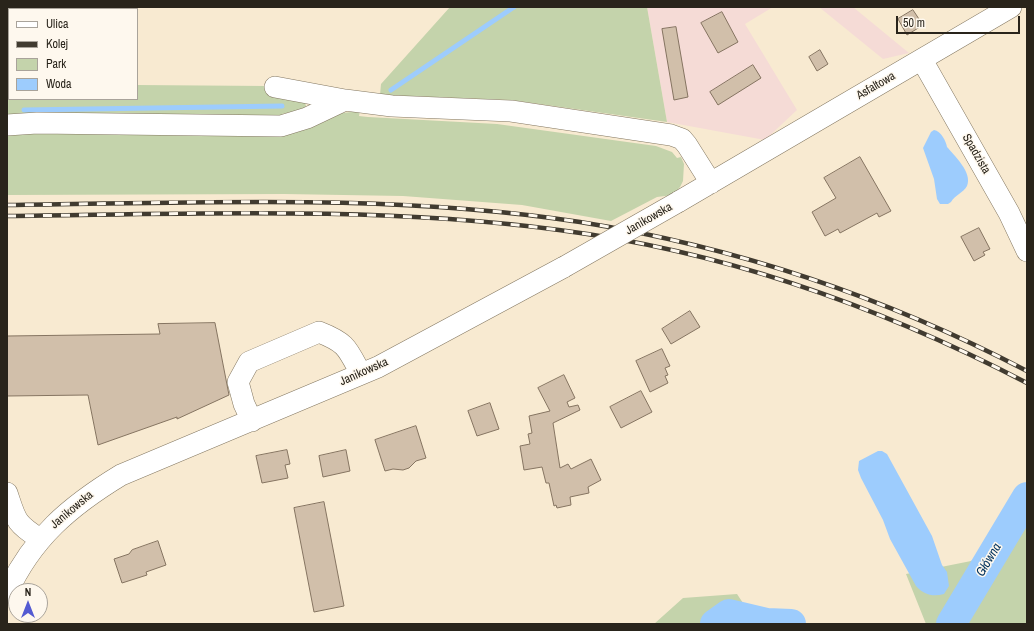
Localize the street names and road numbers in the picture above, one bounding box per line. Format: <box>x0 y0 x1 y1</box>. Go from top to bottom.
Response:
street label: Asfaltowa <box>854 69 898 103</box>
street label: Spadzista <box>959 131 993 177</box>
street label: Janikowska <box>623 200 675 238</box>
street label: Janikowska <box>338 355 390 389</box>
street label: Janikowska <box>48 488 96 532</box>

